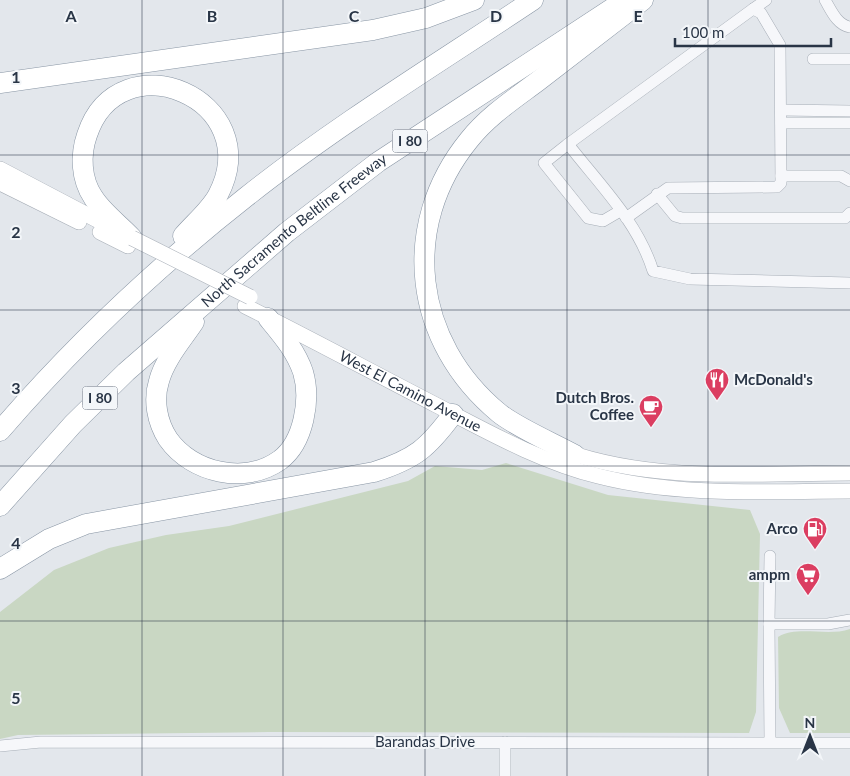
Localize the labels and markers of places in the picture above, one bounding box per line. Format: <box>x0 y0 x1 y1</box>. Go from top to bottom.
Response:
restaurant icon: McDonald's <box>704 367 730 401</box>
place label: McDonald's <box>734 370 813 388</box>
place label: Dutch Bros. Coffee <box>555 388 634 423</box>
cafe icon: Dutch Bros. Coffee <box>638 394 664 428</box>
fuel station icon: Arco <box>802 516 828 550</box>
place label: Arco <box>766 519 798 537</box>
supermarket icon: ampm <box>795 562 821 596</box>
place label: ampm <box>749 565 790 583</box>

